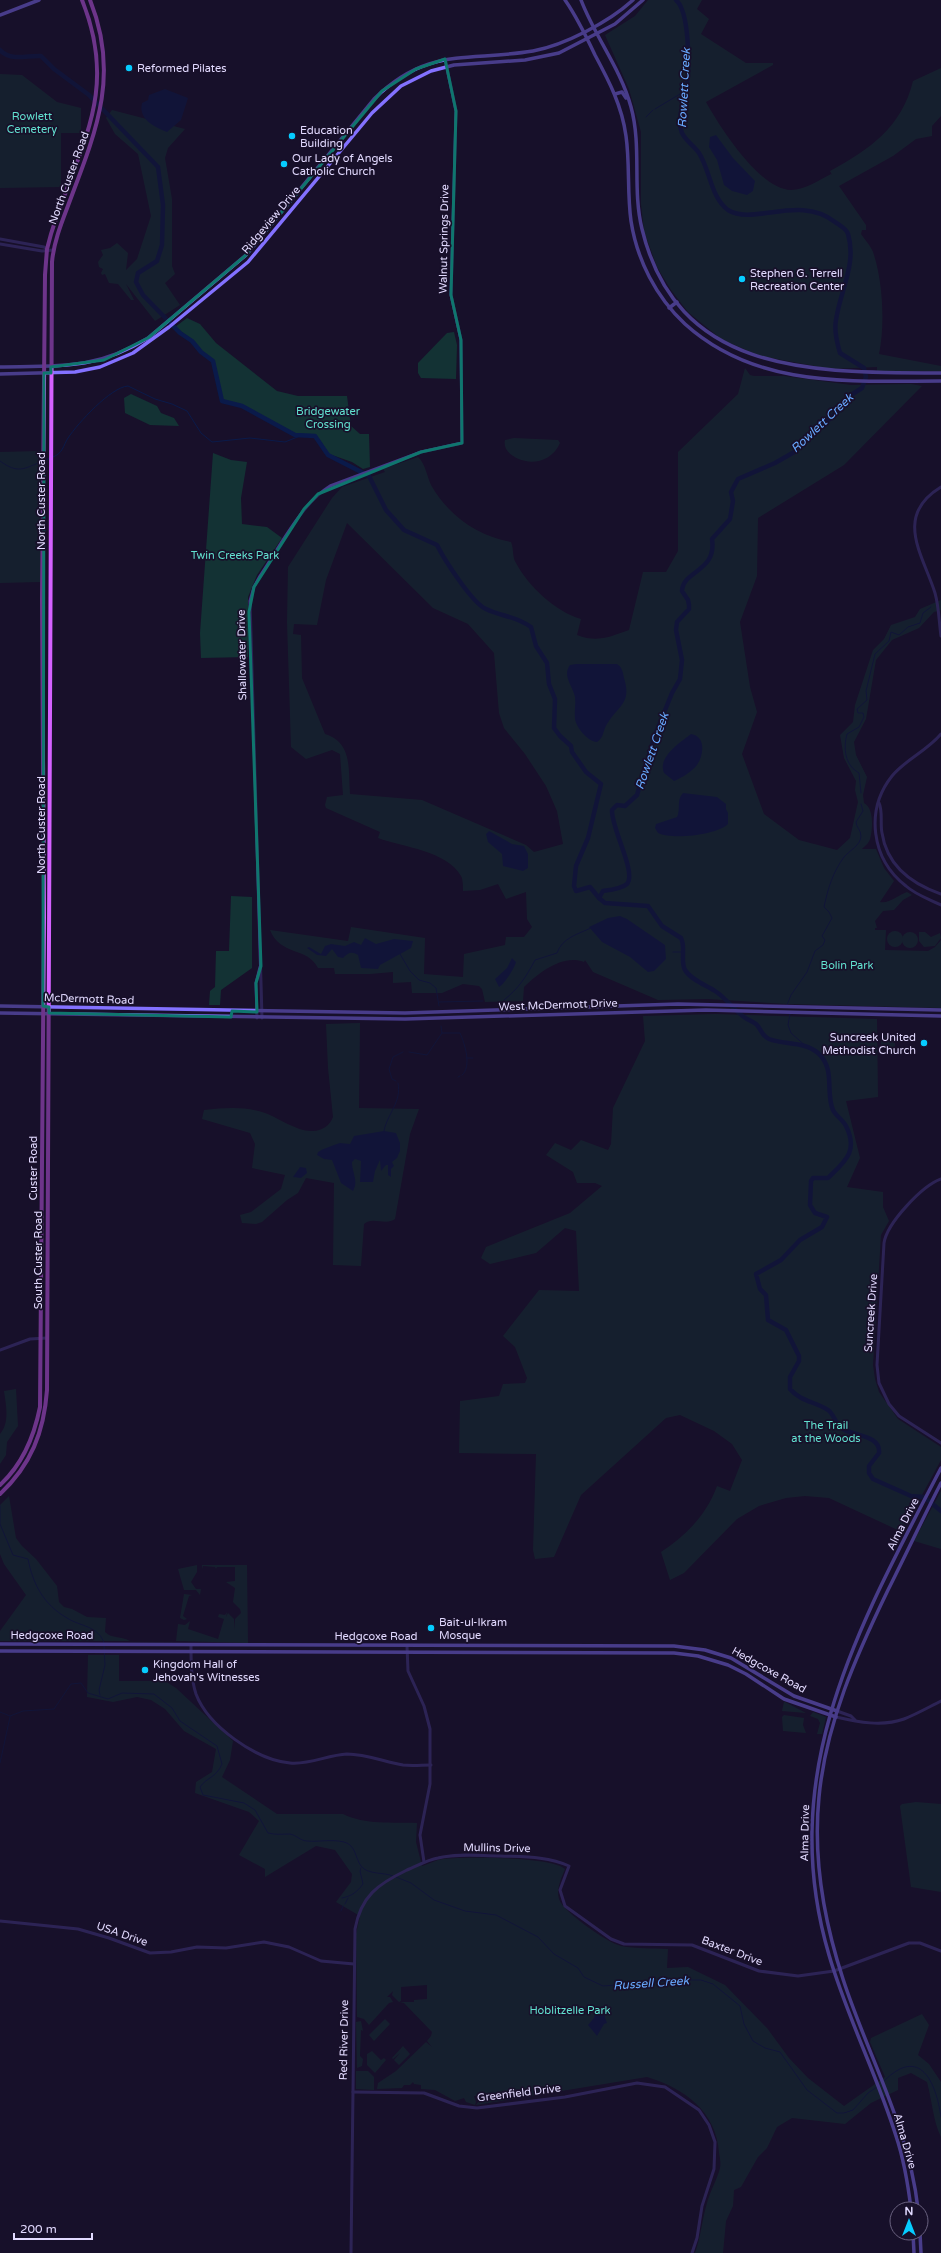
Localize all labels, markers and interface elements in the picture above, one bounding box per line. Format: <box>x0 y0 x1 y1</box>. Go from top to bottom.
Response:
water label: Rowlett Creek <box>675 46 693 128</box>
place label: Reformed Pilates <box>137 62 226 75</box>
marker: Reformed Pilates <box>124 63 134 73</box>
park label: Rowlett Cemetery <box>7 110 57 136</box>
place label: Education Building <box>300 124 353 150</box>
street label: North Custer Road <box>46 130 92 226</box>
marker: Education Building <box>287 131 297 141</box>
place label: Our Lady of Angels Catholic Church <box>292 152 393 178</box>
marker: Our Lady of Angels Catholic Church <box>279 159 289 169</box>
street label: Ridgeview Drive <box>239 184 303 256</box>
street label: Walnut Springs Drive <box>437 184 451 294</box>
place label: Stephen G. Terrell Recreation Center <box>750 267 845 293</box>
marker: Stephen G. Terrell Recreation Center <box>737 274 747 284</box>
water label: Rowlett Creek <box>788 390 857 455</box>
park label: Bridgewater Crossing <box>296 405 361 431</box>
street label: North Custer Road <box>35 452 48 550</box>
park label: Twin Creeks Park <box>191 549 279 562</box>
street label: Shallowater Drive <box>235 609 249 701</box>
water label: Rowlett Creek <box>632 709 672 791</box>
street label: North Custer Road <box>35 776 48 874</box>
park label: Bolin Park <box>821 959 873 972</box>
street label: McDermott Road <box>44 991 134 1007</box>
street label: West McDermott Drive <box>498 996 618 1014</box>
place label: Suncreek United Methodist Church <box>822 1031 916 1057</box>
marker: Suncreek United Methodist Church <box>919 1038 929 1048</box>
street label: Custer Road <box>27 1136 40 1200</box>
street label: South Custer Road <box>32 1211 45 1309</box>
street label: Suncreek Drive <box>862 1273 880 1353</box>
park label: The Trail at the Woods <box>791 1419 861 1445</box>
street label: Alma Drive <box>884 1496 922 1552</box>
place label: Bait-ul-Ikram Mosque <box>439 1616 507 1642</box>
marker: Bait-ul-Ikram Mosque <box>426 1623 436 1633</box>
street label: Hedgcoxe Road <box>10 1629 94 1642</box>
street label: Hedgcoxe Road <box>334 1630 418 1643</box>
street label: Hedgcoxe Road <box>729 1644 809 1696</box>
place label: Kingdom Hall of Jehovah's Witnesses <box>153 1658 260 1684</box>
marker: Kingdom Hall of Jehovah's Witnesses <box>140 1665 150 1675</box>
street label: Alma Drive <box>798 1804 812 1862</box>
street label: Mullins Drive <box>463 1841 531 1855</box>
street label: USA Drive <box>95 1919 149 1949</box>
street label: Baxter Drive <box>700 1933 764 1969</box>
water label: Russell Creek <box>613 1973 691 1993</box>
street label: Red River Drive <box>337 2000 351 2080</box>
park label: Hoblitzelle Park <box>529 2004 611 2017</box>
street label: Greenfield Drive <box>476 2081 562 2105</box>
street label: Alma Drive <box>891 2112 919 2170</box>
north arrow <box>889 2201 929 2241</box>
text: N <box>905 2205 913 2218</box>
scale bar <box>14 2215 92 2241</box>
text: 200 m <box>20 2222 57 2236</box>

